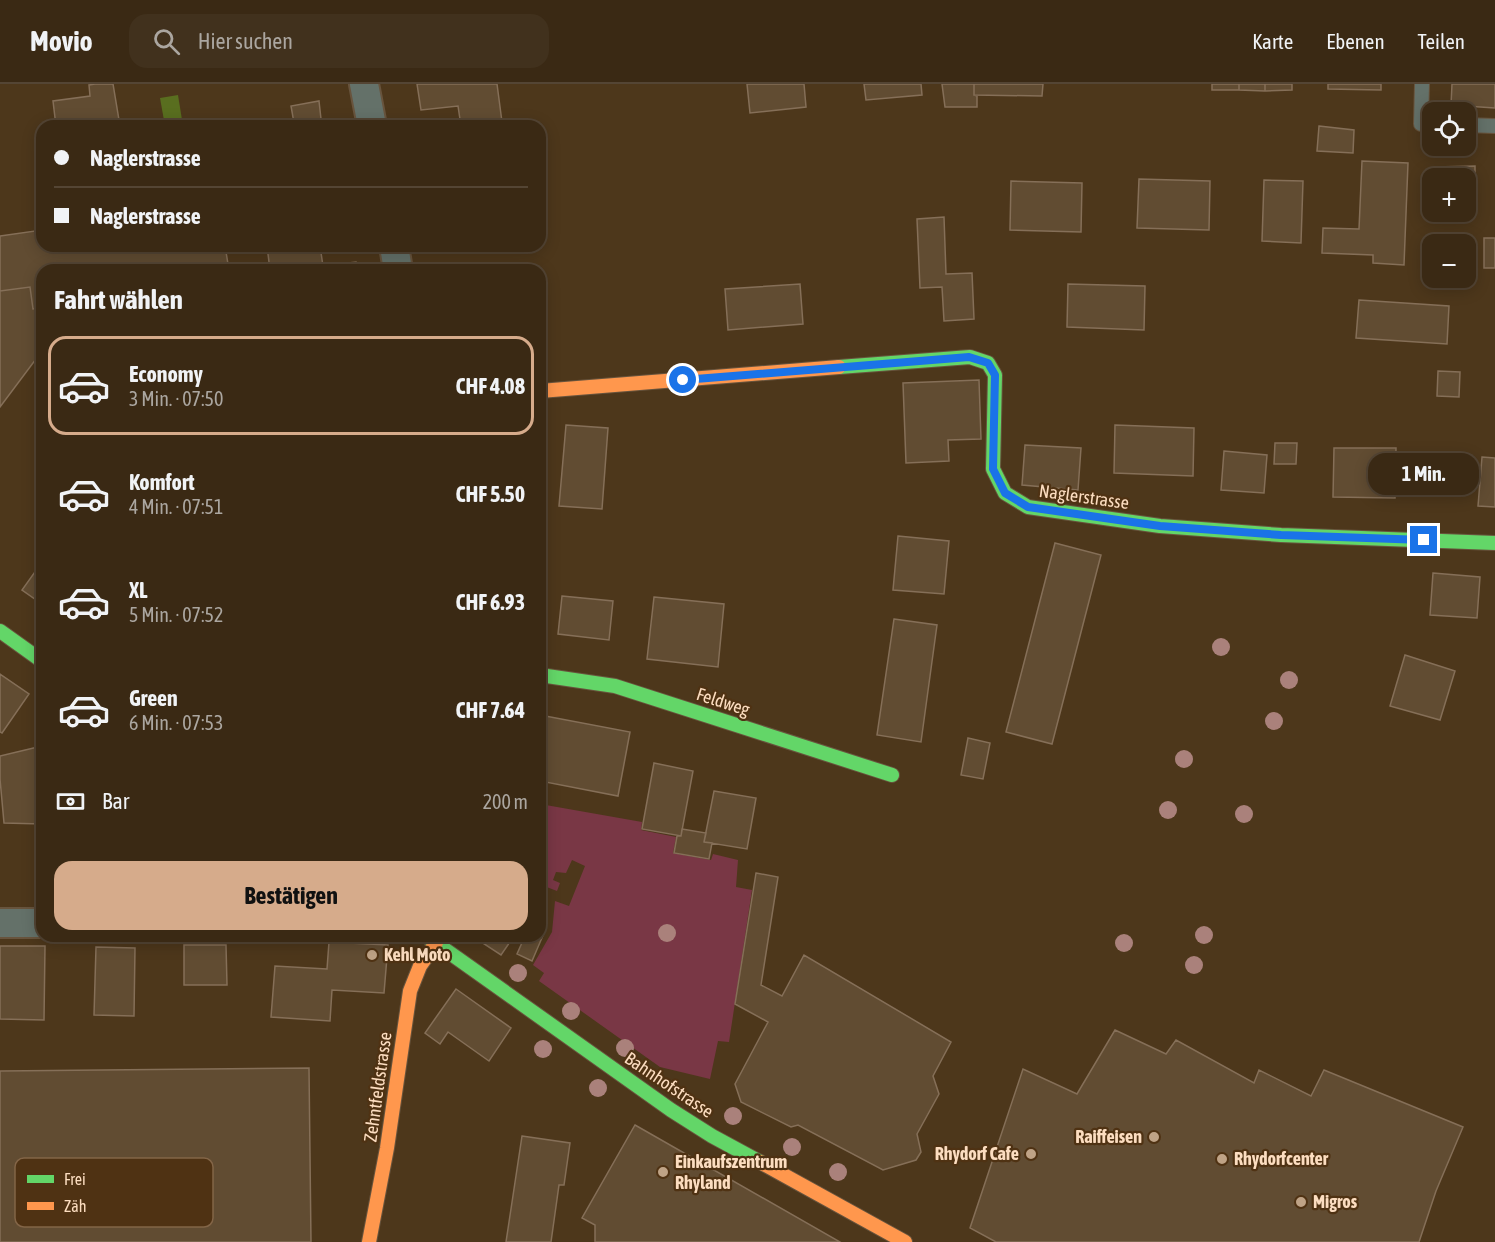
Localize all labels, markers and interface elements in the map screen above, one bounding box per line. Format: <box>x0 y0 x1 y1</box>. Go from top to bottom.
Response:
search box <box>129 14 549 68</box>
text: Movio <box>30 25 93 57</box>
icon: search <box>150 25 183 58</box>
text: Hier suchen <box>198 28 293 54</box>
text: Karte <box>1252 29 1293 53</box>
text: Ebenen <box>1326 29 1385 53</box>
text: Teilen <box>1418 29 1465 53</box>
map controls <box>1422 102 1476 288</box>
button: locate <box>1422 102 1476 156</box>
text: Naglerstrasse <box>90 145 201 171</box>
button: + <box>1422 168 1476 222</box>
text: Naglerstrasse <box>90 203 201 229</box>
button: − <box>1422 234 1476 288</box>
text: Fahrt wählen <box>54 284 183 315</box>
icon: car <box>57 359 111 413</box>
text: Economy <box>129 361 203 387</box>
route start <box>669 366 696 393</box>
text: CHF 4.08 <box>456 373 525 399</box>
text: 3 Min. · 07:50 <box>129 387 223 410</box>
callout: 1 Min. <box>1368 453 1480 495</box>
text: 1 Min. <box>1402 462 1445 485</box>
icon: car <box>57 467 111 521</box>
text: Komfort <box>129 469 195 495</box>
street label: Naglerstrasse <box>1038 480 1130 513</box>
text: CHF 5.50 <box>456 481 525 507</box>
text: 4 Min. · 07:51 <box>129 495 223 518</box>
route end <box>1410 526 1437 553</box>
icon: car <box>57 575 111 629</box>
text: XL <box>129 577 147 603</box>
text: CHF 6.93 <box>456 589 525 615</box>
text: 5 Min. · 07:52 <box>129 603 223 626</box>
icon: car <box>57 683 111 737</box>
street label: Feldweg <box>694 683 753 720</box>
text: Green <box>129 685 178 711</box>
text: CHF 7.64 <box>456 697 525 723</box>
text: 6 Min. · 07:53 <box>129 711 223 734</box>
icon: cash <box>54 785 87 818</box>
text: Bar <box>102 788 129 814</box>
text: 200 m <box>483 790 528 813</box>
button: Bestätigen <box>54 861 528 930</box>
place label: Kehl Moto <box>384 944 451 965</box>
marker: Kehl Moto <box>365 948 379 962</box>
street label: Zehntfeldstrasse <box>359 1031 396 1143</box>
street label: Bahnhofstrasse <box>621 1047 718 1122</box>
place label: Raiffeisen <box>1075 1126 1142 1147</box>
marker: Raiffeisen <box>1147 1130 1161 1144</box>
place label: Rhydorf Cafe <box>935 1143 1019 1164</box>
marker: Rhydorf Cafe <box>1024 1147 1038 1161</box>
place label: Rhydorfcenter <box>1234 1148 1329 1169</box>
place label: Einkaufszentrum Rhyland <box>675 1151 787 1193</box>
marker: Rhydorfcenter <box>1215 1152 1229 1166</box>
legend <box>15 1158 213 1227</box>
marker: Einkaufszentrum Rhyland <box>656 1165 670 1179</box>
text: Frei <box>64 1170 86 1188</box>
place label: Migros <box>1313 1191 1358 1212</box>
marker: Migros <box>1294 1195 1308 1209</box>
text: Zäh <box>64 1197 86 1215</box>

